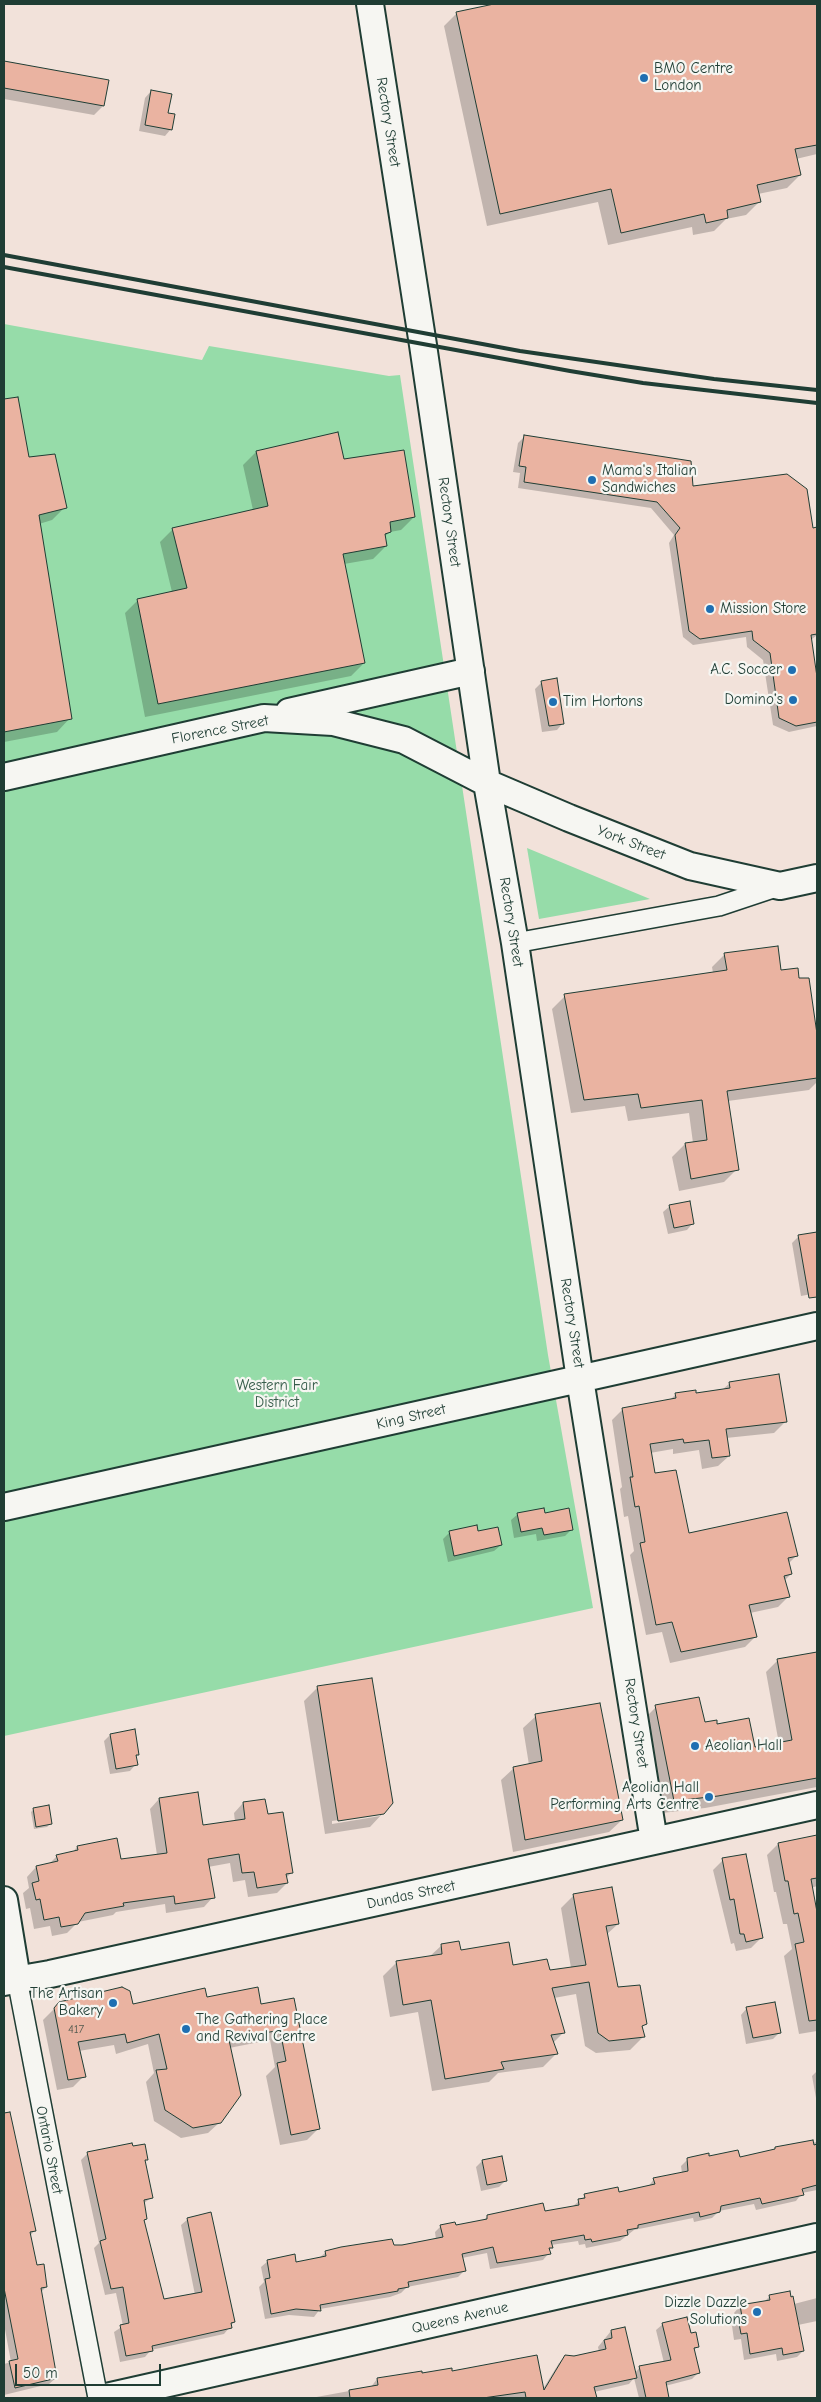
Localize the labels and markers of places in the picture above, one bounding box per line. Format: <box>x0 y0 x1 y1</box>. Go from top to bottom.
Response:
place label: BMO Centre London <box>654 60 733 95</box>
marker: BMO Centre London <box>638 72 650 84</box>
place label: Mama's Italian Sandwiches <box>602 462 697 497</box>
marker: Mama's Italian Sandwiches <box>586 474 598 486</box>
place label: Mission Store <box>720 600 806 618</box>
marker: Mission Store <box>704 603 716 615</box>
place label: A.C. Soccer <box>710 661 782 679</box>
marker: A.C. Soccer <box>786 664 798 676</box>
place label: Domino's <box>724 691 783 709</box>
place label: Tim Hortons <box>563 693 643 711</box>
marker: Domino's <box>787 694 799 706</box>
marker: Tim Hortons <box>547 696 559 708</box>
place label: Aeolian Hall <box>705 1737 782 1755</box>
marker: Aeolian Hall <box>689 1740 701 1752</box>
place label: Aeolian Hall Performing Arts Centre <box>550 1779 699 1814</box>
marker: Aeolian Hall Performing Arts Centre <box>703 1791 715 1803</box>
place label: The Artisan Bakery <box>30 1985 103 2020</box>
marker: The Artisan Bakery <box>107 1997 119 2009</box>
place label: The Gathering Place and Revival Centre <box>196 2011 328 2046</box>
marker: The Gathering Place and Revival Centre <box>180 2023 192 2035</box>
place label: Dizzle Dazzle Solutions <box>664 2294 747 2329</box>
marker: Dizzle Dazzle Solutions <box>751 2306 763 2318</box>

